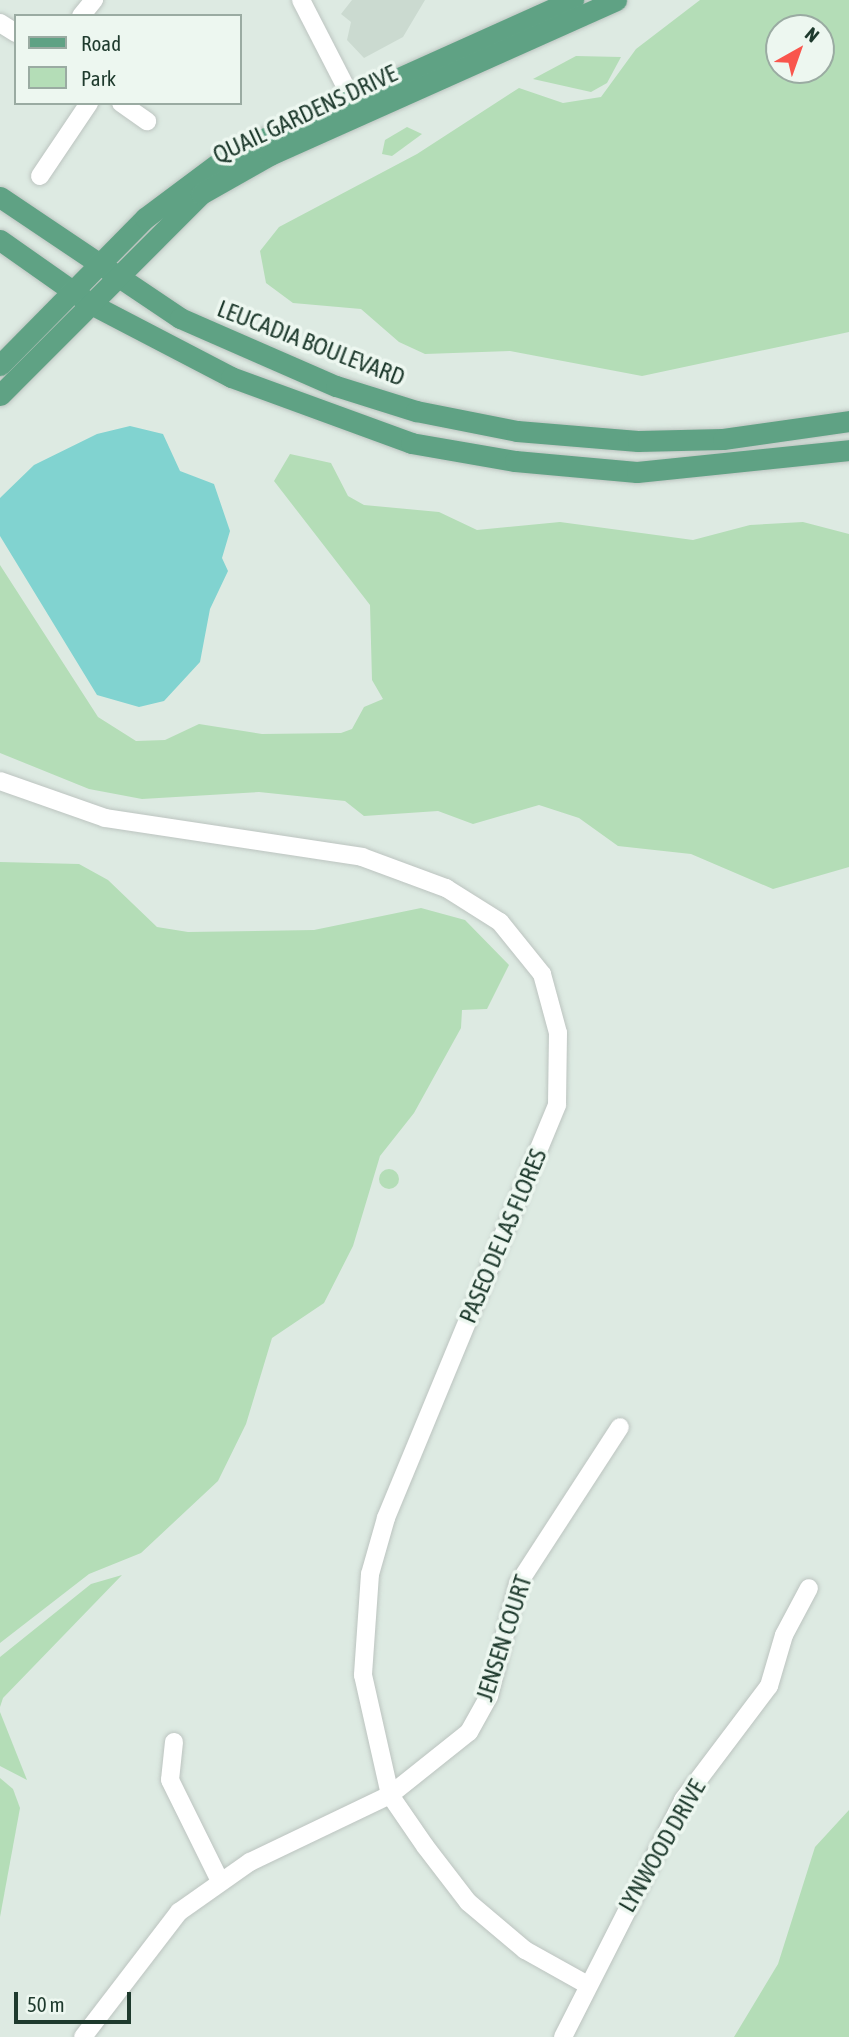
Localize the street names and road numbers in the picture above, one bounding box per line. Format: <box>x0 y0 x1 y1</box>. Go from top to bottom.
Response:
street label: QUAIL GARDENS DRIVE <box>208 59 402 169</box>
street label: LEUCADIA BOULEVARD <box>213 294 409 392</box>
street label: PASEO DE LAS FLORES <box>453 1145 553 1327</box>
street label: JENSEN COURT <box>470 1571 538 1705</box>
street label: LYNWOOD DRIVE <box>613 1775 711 1917</box>

